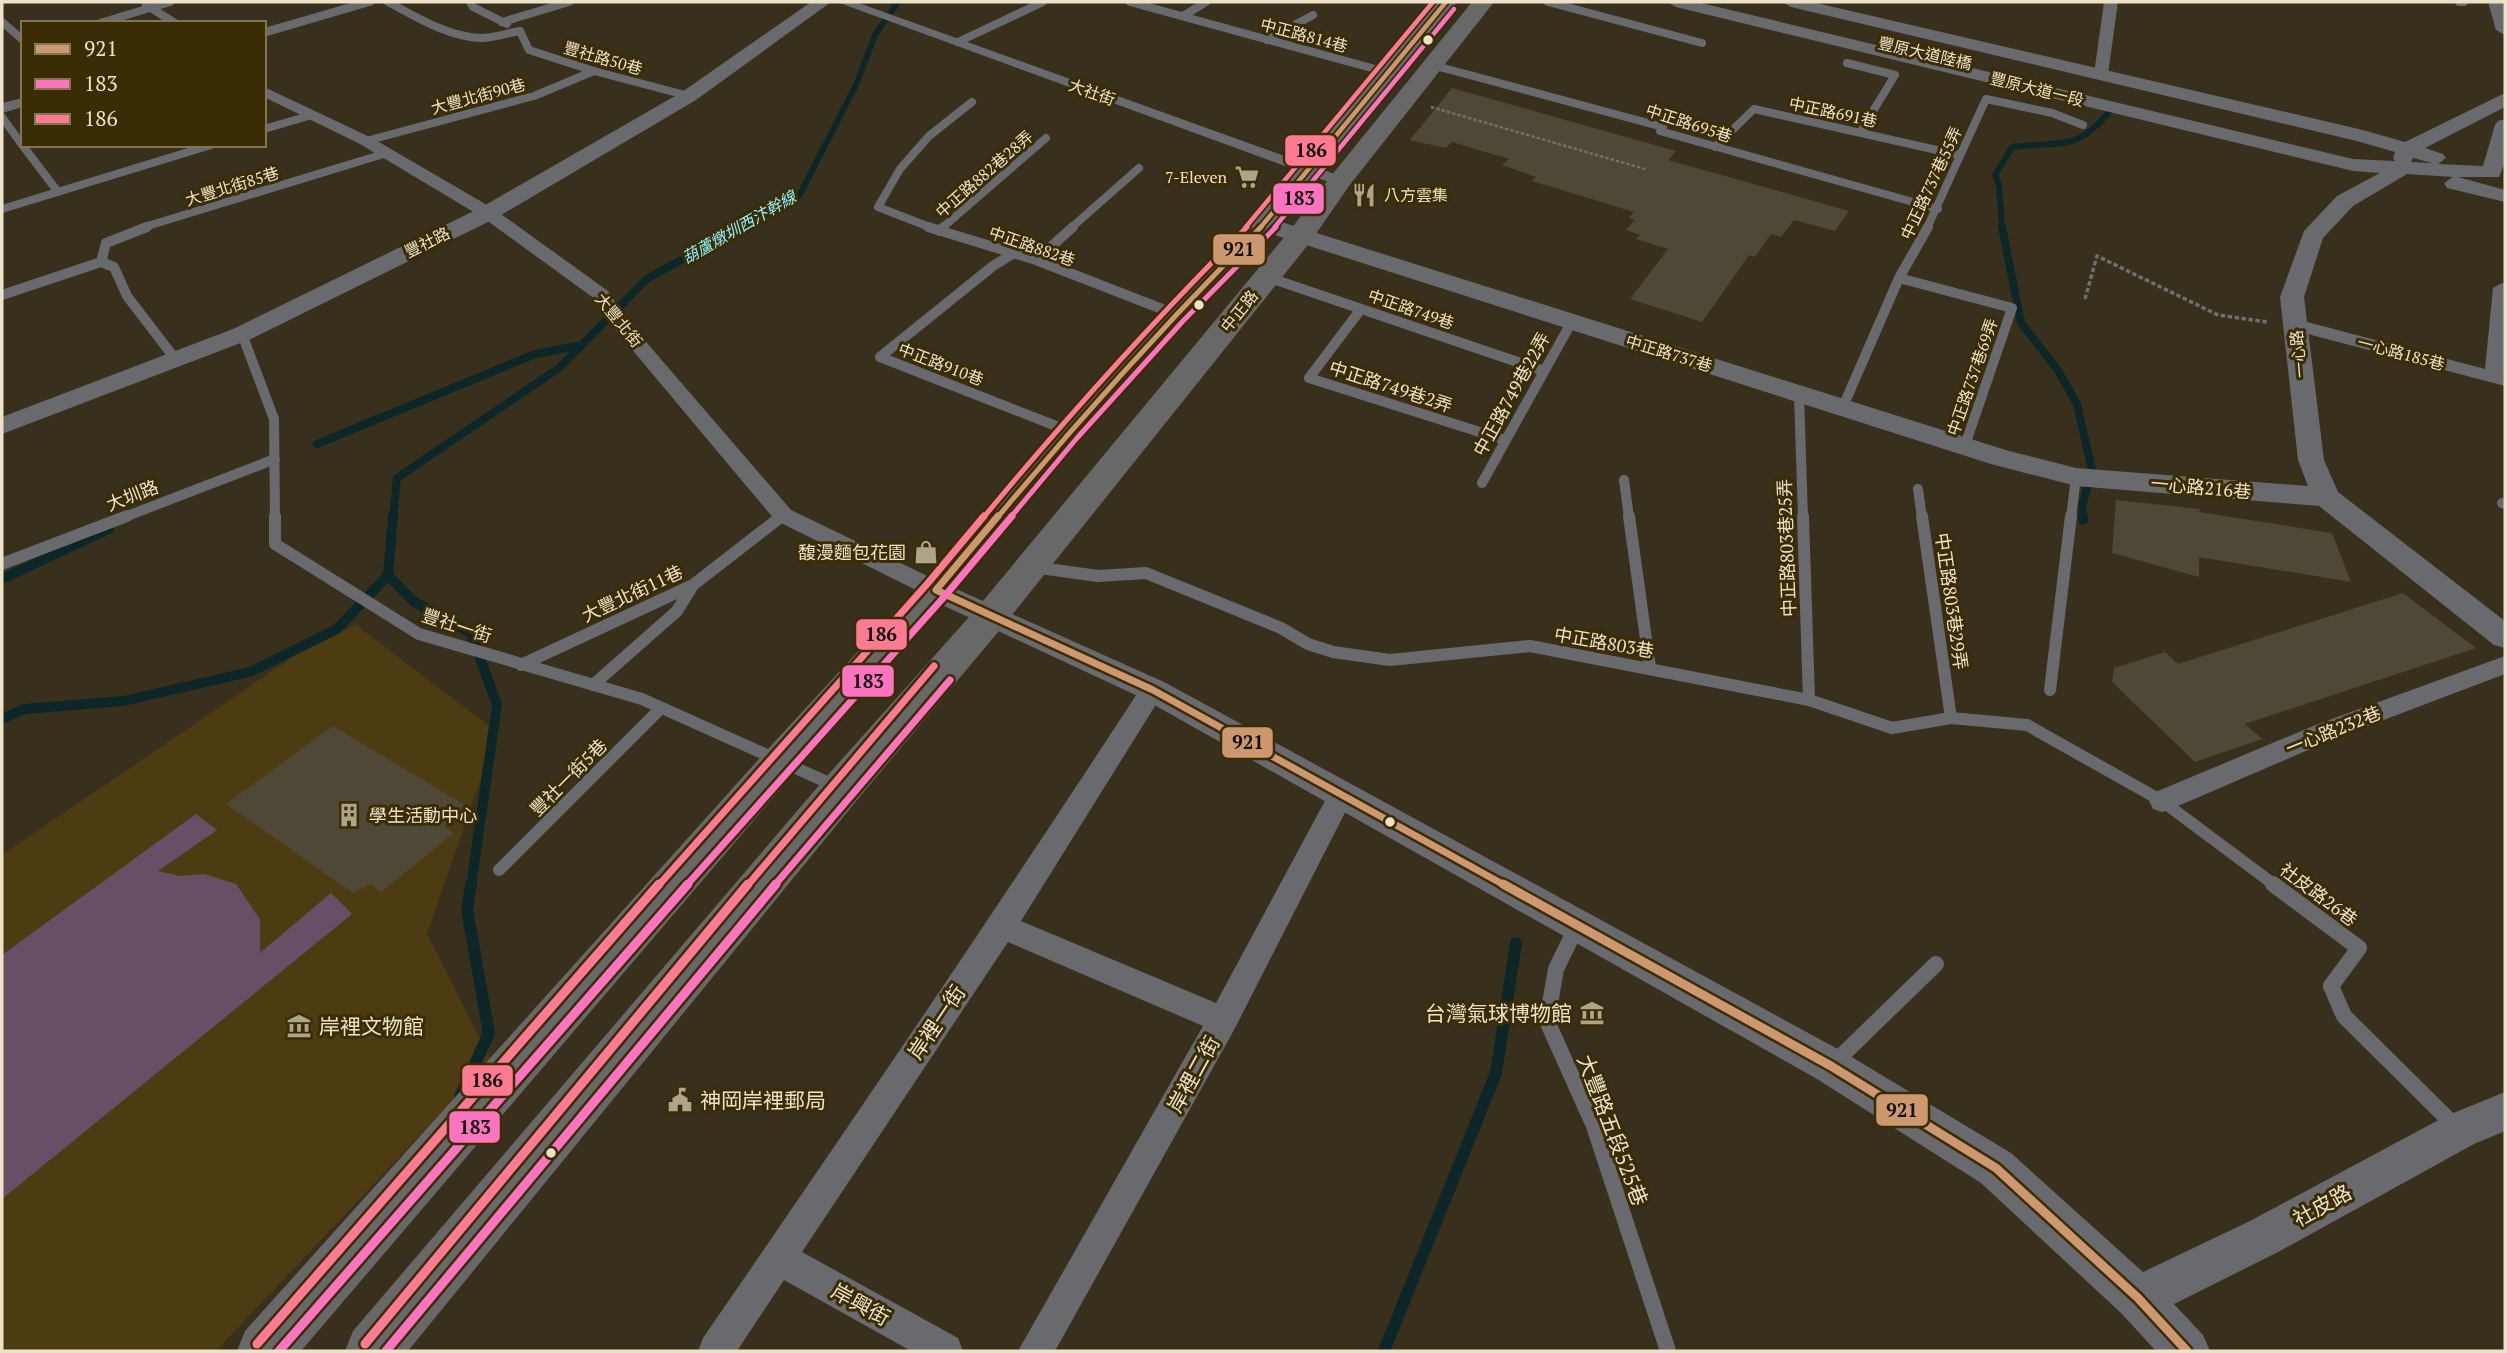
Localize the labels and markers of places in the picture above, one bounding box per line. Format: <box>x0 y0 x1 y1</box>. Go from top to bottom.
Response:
unlabelled marker <box>1421 33 1435 47</box>
supermarket icon: 7-Eleven <box>1233 163 1261 191</box>
place label: 7-Eleven <box>1165 166 1227 188</box>
restaurant icon: 八方雲集 <box>1350 181 1378 209</box>
place label: 八方雲集 <box>1384 184 1448 206</box>
unlabelled marker <box>1192 298 1206 312</box>
shop icon: 馥漫麵包花園 <box>912 538 940 566</box>
place label: 馥漫麵包花園 <box>798 540 906 564</box>
building icon: 學生活動中心 <box>335 801 363 829</box>
place label: 學生活動中心 <box>369 803 477 827</box>
unlabelled marker <box>1383 815 1397 829</box>
place label: 台灣氣球博物館 <box>1425 999 1572 1027</box>
museum icon: 台灣氣球博物館 <box>1578 999 1606 1027</box>
museum icon: 岸裡文物館 <box>285 1012 313 1040</box>
place label: 岸裡文物館 <box>319 1012 424 1040</box>
public building icon: 神岡岸裡郵局 <box>666 1086 694 1114</box>
place label: 神岡岸裡郵局 <box>700 1086 826 1114</box>
unlabelled marker <box>544 1146 558 1160</box>

